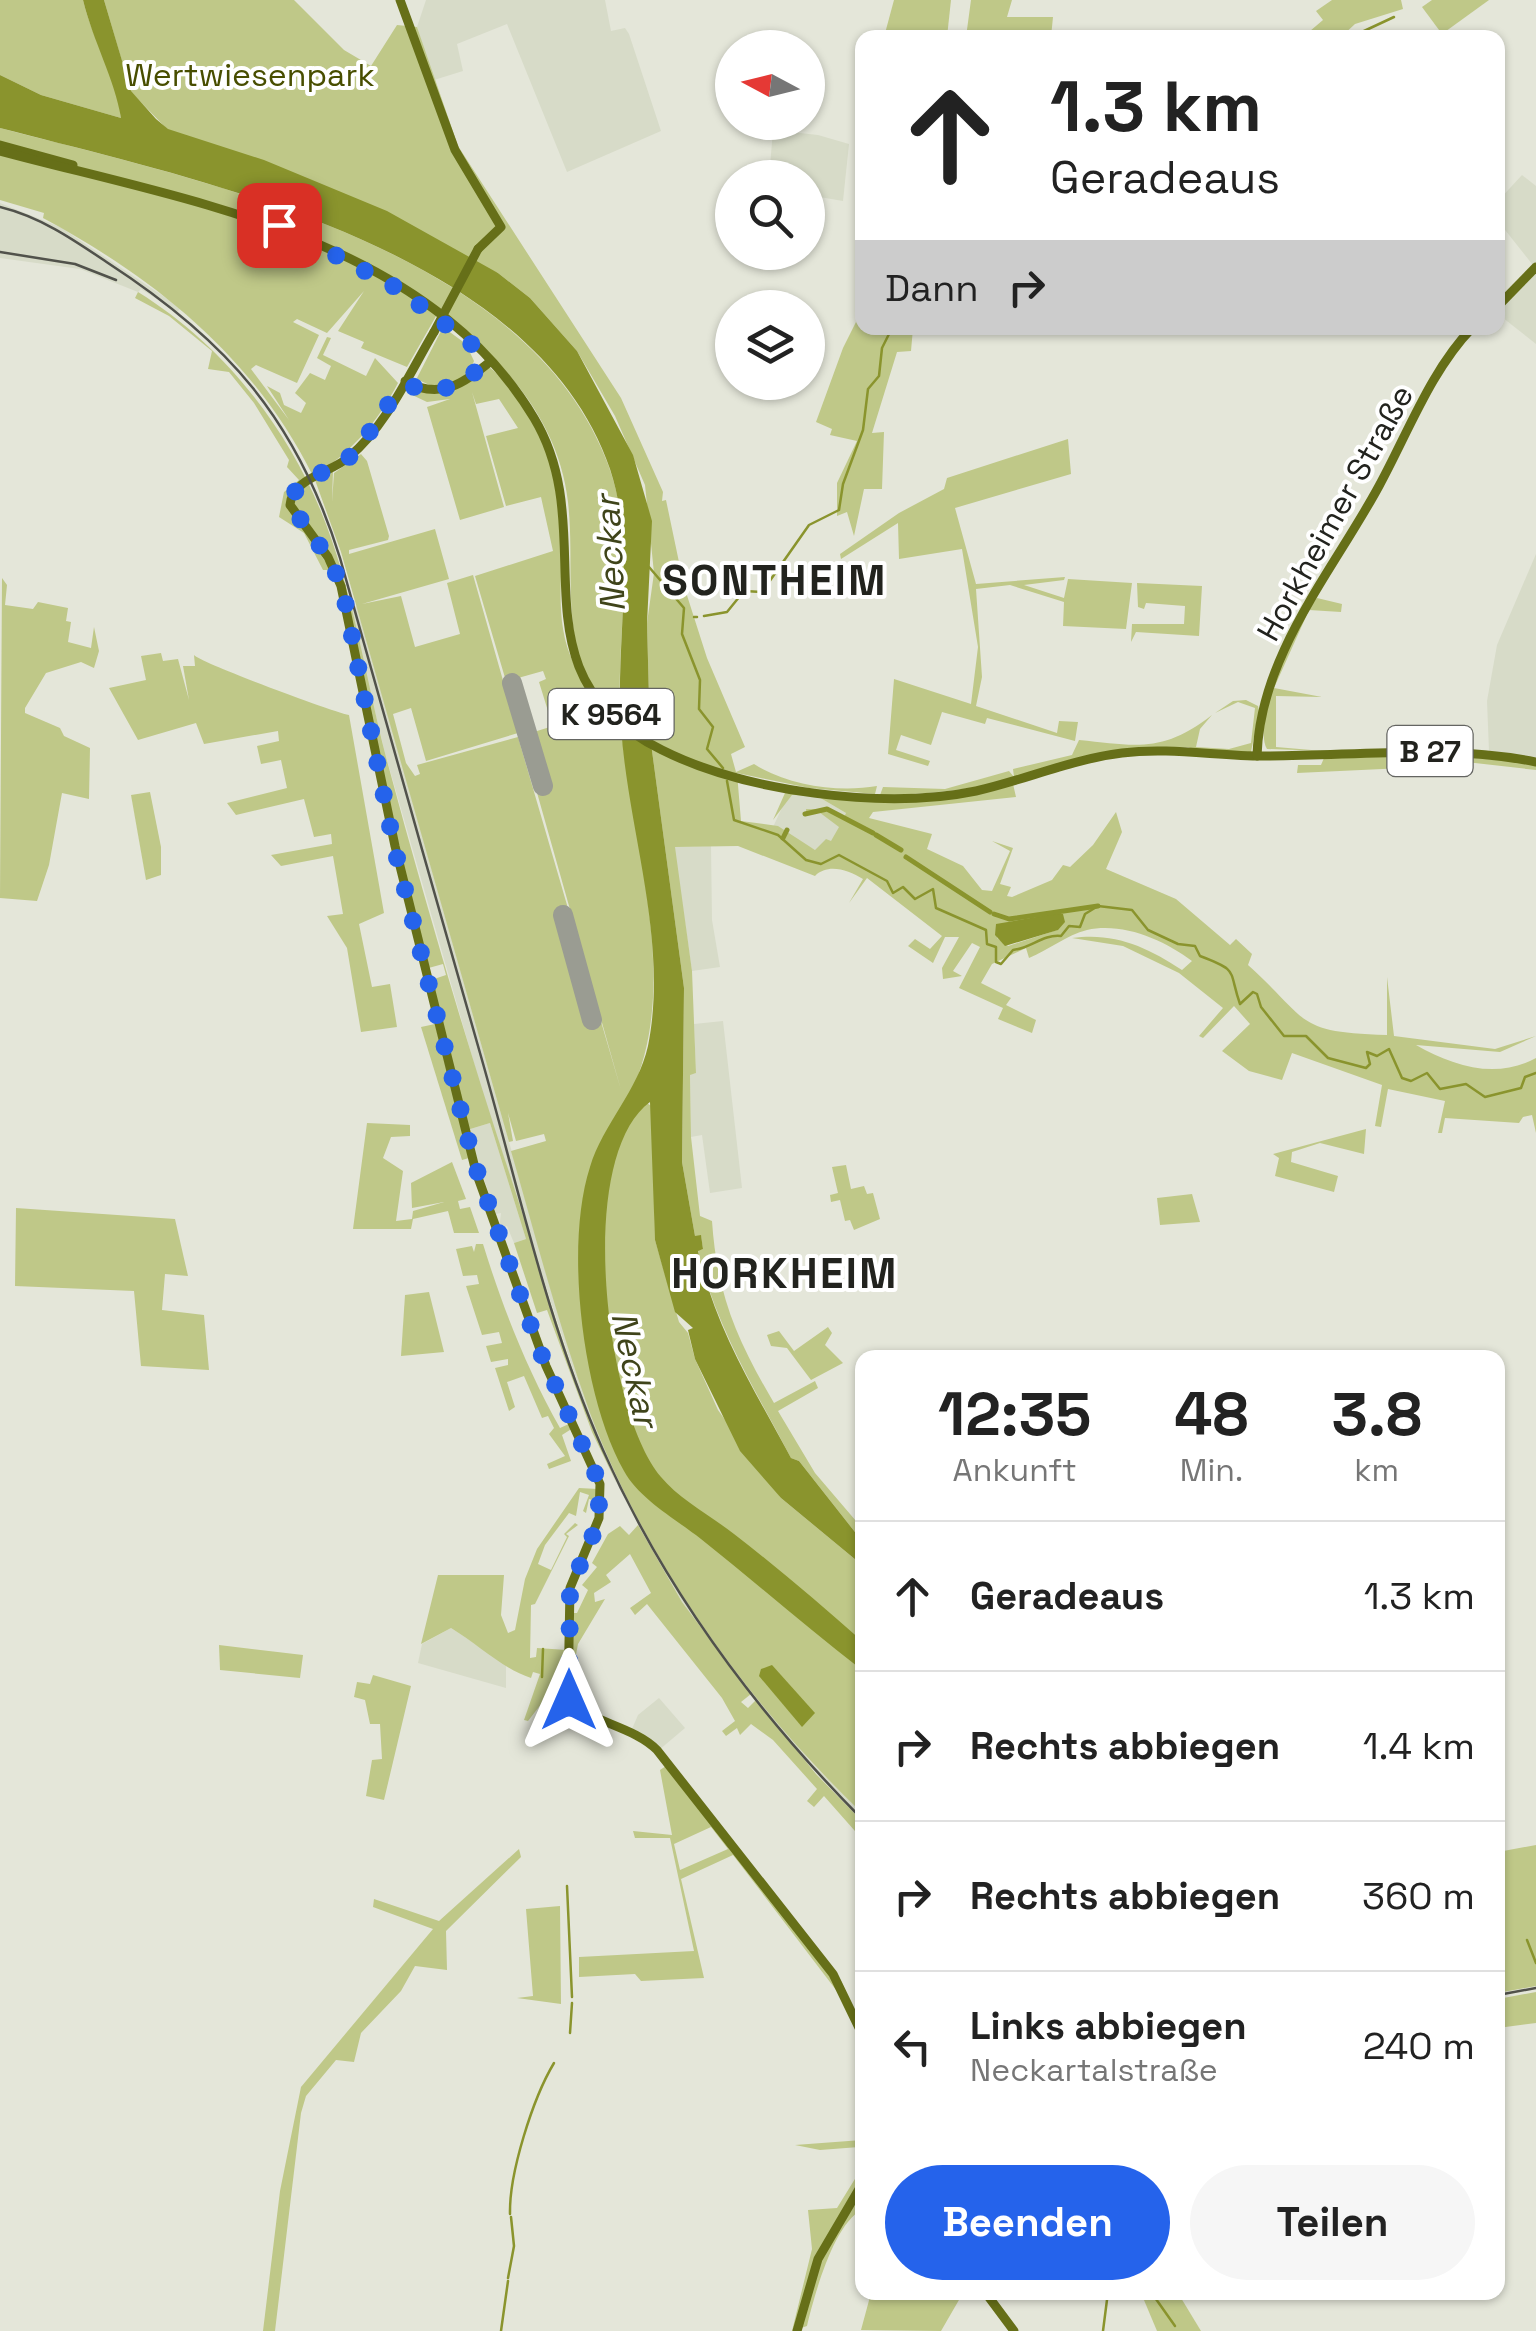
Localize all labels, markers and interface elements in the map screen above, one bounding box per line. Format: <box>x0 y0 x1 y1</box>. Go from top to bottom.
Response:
north arrow <box>715 30 825 140</box>
map controls <box>715 30 825 400</box>
park label: Wertwiesenpark <box>125 55 375 95</box>
text: 1.3 km <box>1050 62 1262 151</box>
icon: ahead <box>885 70 1015 200</box>
text: Geradeaus <box>1050 149 1280 206</box>
button: search <box>715 160 825 270</box>
pin <box>237 183 322 268</box>
icon: arrive <box>252 198 307 253</box>
icon: right <box>999 260 1054 315</box>
text: Dann <box>885 264 979 312</box>
button: layers <box>715 290 825 400</box>
street label: Horkheimer Straße <box>1248 378 1422 648</box>
water label: Neckar <box>585 491 635 613</box>
district label: SONTHEIM <box>662 554 888 607</box>
road number: K 9564 <box>548 689 674 739</box>
road number: B 27 <box>1388 726 1472 776</box>
district label: HORKHEIM <box>671 1247 899 1300</box>
water label: Neckar <box>601 1307 669 1434</box>
text: 12:35 <box>938 1376 1091 1453</box>
text: 48 <box>1174 1376 1248 1453</box>
text: 3.8 <box>1332 1376 1422 1453</box>
text: Ankunft <box>953 1450 1077 1490</box>
text: Min. <box>1180 1450 1243 1490</box>
text: km <box>1354 1450 1399 1490</box>
icon: ahead <box>885 1569 940 1624</box>
text: Geradeaus <box>970 1572 1164 1620</box>
text: 1.3 km <box>1364 1572 1475 1620</box>
position arrow <box>517 1648 621 1752</box>
icon: right <box>885 1719 940 1774</box>
text: Rechts abbiegen <box>970 1722 1280 1770</box>
text: 1.4 km <box>1363 1722 1475 1770</box>
icon: right <box>885 1869 940 1924</box>
text: Rechts abbiegen <box>970 1872 1280 1920</box>
text: 360 m <box>1362 1872 1475 1920</box>
text: Links abbiegen <box>970 2002 1247 2050</box>
icon: left <box>885 2019 940 2074</box>
text: 240 m <box>1363 2022 1475 2070</box>
text: Neckartalstraße <box>970 2050 1218 2090</box>
button: Beenden <box>885 2165 1170 2280</box>
button: Teilen <box>1190 2165 1475 2280</box>

